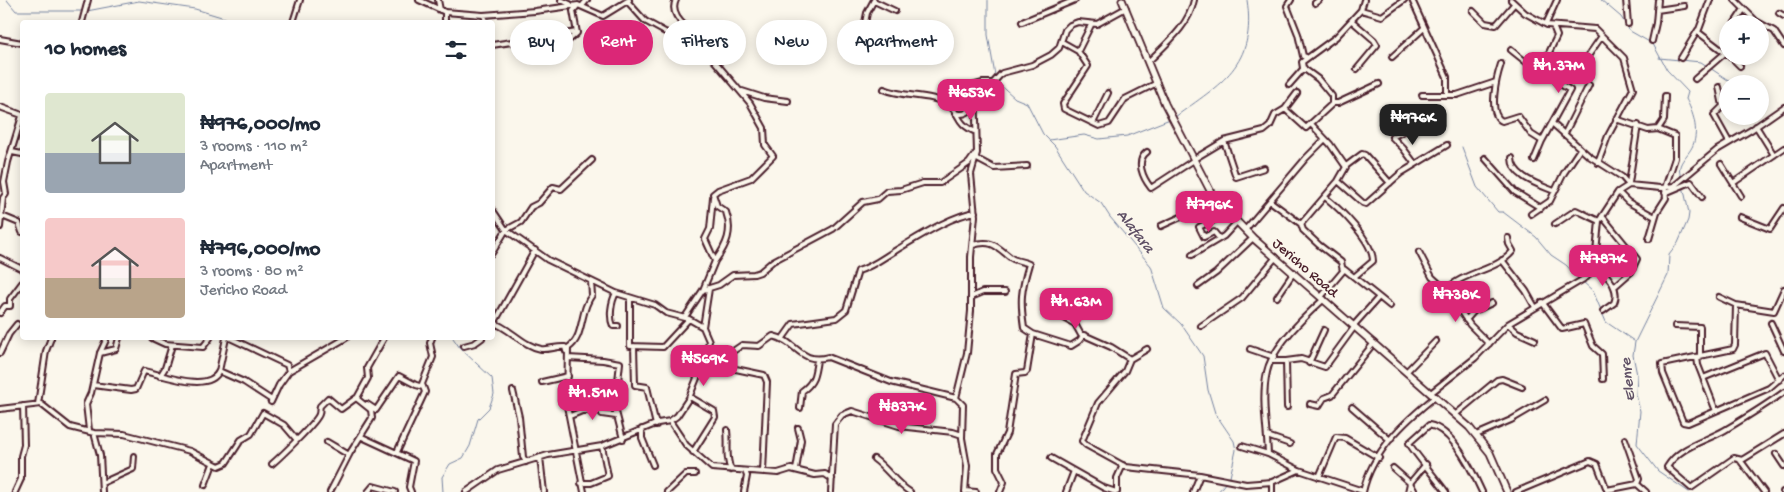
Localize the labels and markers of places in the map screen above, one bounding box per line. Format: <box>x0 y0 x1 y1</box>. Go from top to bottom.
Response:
pin: ₦1.37M <box>1518 52 1600 94</box>
pin: ₦653K <box>936 78 1006 121</box>
pin: ₦976K <box>1378 104 1448 146</box>
pin: ₦796K <box>1174 190 1244 233</box>
pin: ₦787K <box>1568 244 1638 287</box>
pin: ₦738K <box>1421 280 1491 323</box>
pin: ₦1.63M <box>1035 288 1117 330</box>
pin: ₦569K <box>669 344 739 387</box>
pin: ₦1.51M <box>552 378 634 421</box>
pin: ₦837K <box>867 392 937 435</box>

